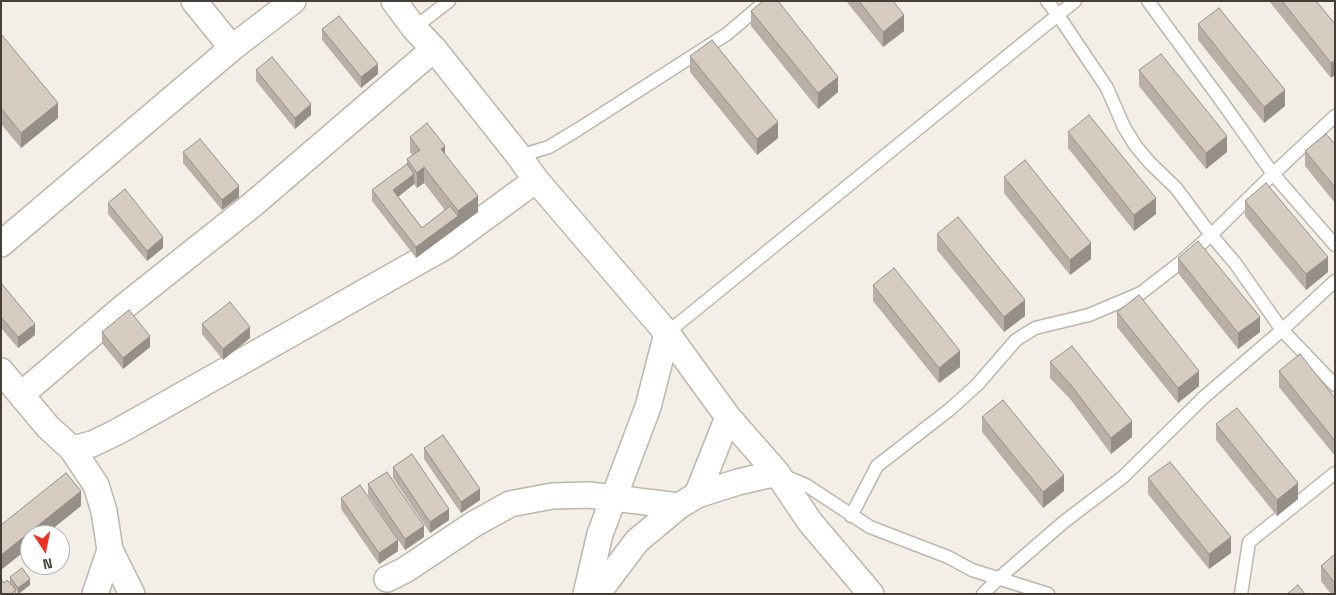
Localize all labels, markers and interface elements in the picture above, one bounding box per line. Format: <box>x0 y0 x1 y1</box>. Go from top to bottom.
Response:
north arrow <box>20 525 70 575</box>
text: N <box>41 554 54 573</box>

